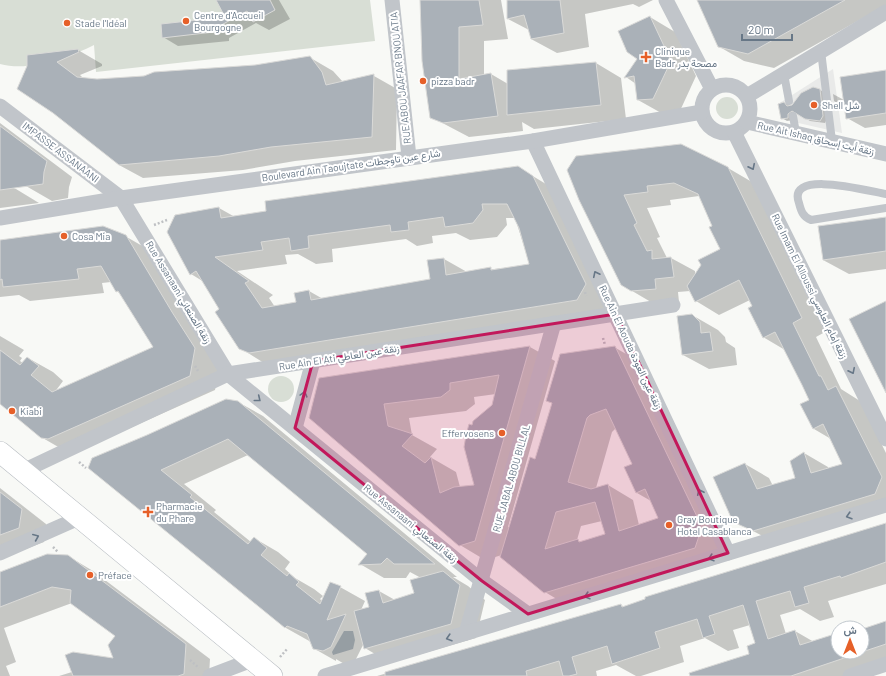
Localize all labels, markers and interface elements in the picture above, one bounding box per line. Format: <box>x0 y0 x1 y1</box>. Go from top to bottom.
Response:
place label: Centre d'Accueil Bourgogne <box>194 9 263 33</box>
street label: RUE ABOU JAAFAR BNOU ATIA <box>387 12 413 144</box>
marker: Centre d'Accueil Bourgogne <box>181 16 191 26</box>
scale bar <box>742 16 792 42</box>
place label: Stade l'Idéal <box>75 17 127 29</box>
marker: Stade l'Idéal <box>62 18 72 28</box>
text: 20 m <box>748 22 774 36</box>
place label: Clinique Badr مصحة بدر <box>655 45 717 70</box>
marker: Clinique Badr مصحة بدر <box>640 51 652 63</box>
place label: pizza badr <box>431 75 475 87</box>
marker: pizza badr <box>418 76 428 86</box>
place label: Shell شل <box>822 99 860 111</box>
marker: Shell شل <box>809 100 819 110</box>
street label: IMPASSE ASSANAANI <box>20 119 102 185</box>
street label: Rue Ait Ishaq زنقة أيت إسحاق <box>756 119 876 158</box>
street label: Boulevard Ain Taoujtate شارع عين تاوجطات <box>261 146 441 184</box>
one-way arrow <box>747 162 755 170</box>
street label: Rue Imam El Alloussi زنقة إمام العلوسي <box>767 212 850 362</box>
place label: Cosa Mia <box>72 230 110 242</box>
marker: Cosa Mia <box>59 231 69 241</box>
street label: Rue Assanaani زنقة الصنعاني <box>141 238 214 347</box>
one-way arrow <box>593 270 601 278</box>
street label: Rue Ain El Aouda زنقة عين العودة <box>596 283 665 411</box>
street label: Rue Ain El Ati زنقة عين العاطي <box>278 342 401 375</box>
one-way arrow <box>848 367 855 375</box>
one-way arrow <box>299 391 308 398</box>
one-way arrow <box>254 394 261 401</box>
place label: Kiabi <box>20 405 42 417</box>
marker: Kiabi <box>7 406 17 416</box>
street label: RUE JABAL ABOU BILLAL <box>490 422 532 533</box>
place label: Effervosens <box>442 427 494 439</box>
marker: Effervosens <box>497 428 507 438</box>
street label: Rue Assanaani زنقة الصنعاني <box>360 481 460 567</box>
one-way arrow <box>697 489 705 497</box>
place label: Pharmacie du Phare <box>156 500 203 524</box>
marker: Pharmacie du Phare <box>143 507 153 517</box>
one-way arrow <box>845 511 852 520</box>
place label: Gray Boutique Hotel Casablanca <box>677 513 752 537</box>
marker: Gray Boutique Hotel Casablanca <box>664 520 674 530</box>
one-way arrow <box>31 534 39 542</box>
one-way arrow <box>708 553 715 562</box>
place label: Préface <box>98 569 132 581</box>
marker: Préface <box>85 570 95 580</box>
one-way arrow <box>583 591 590 600</box>
north arrow <box>830 620 870 660</box>
text: ش <box>843 623 857 637</box>
one-way arrow <box>446 633 453 642</box>

